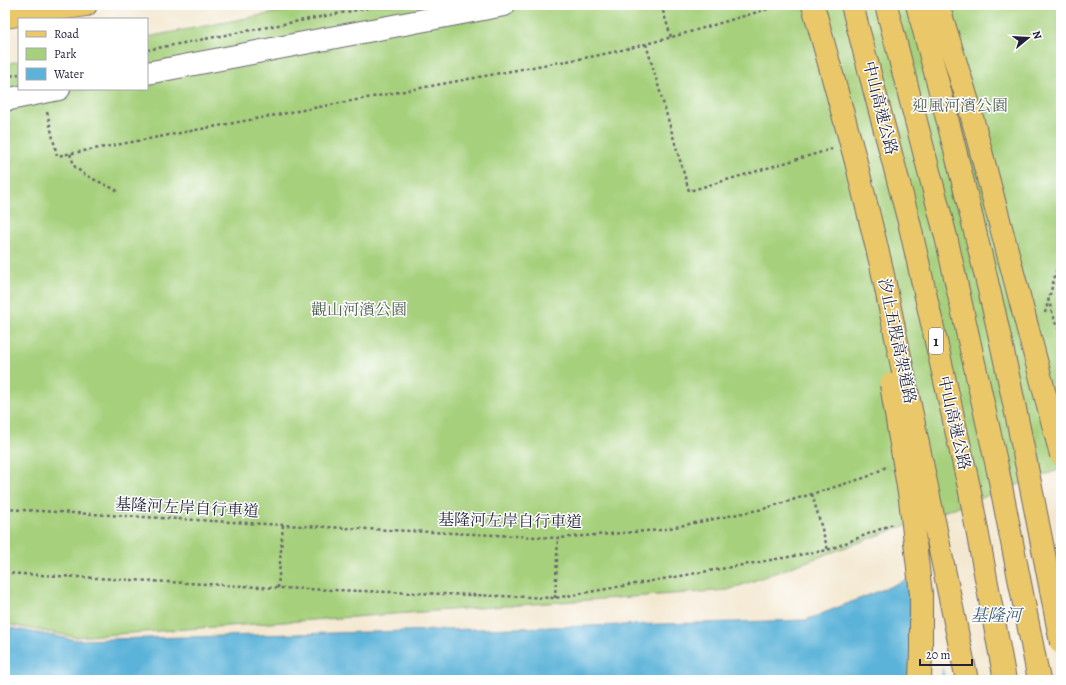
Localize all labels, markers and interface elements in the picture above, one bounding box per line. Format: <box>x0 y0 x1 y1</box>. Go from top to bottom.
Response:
legend <box>18 18 148 90</box>
north arrow <box>1008 18 1048 58</box>
text: Road <box>54 26 80 42</box>
text: N <box>1029 29 1045 41</box>
text: Park <box>54 46 77 62</box>
street label: 中山高速公路 <box>858 59 902 157</box>
text: Water <box>53 66 84 82</box>
park label: 迎風河濱公園 <box>912 95 1008 117</box>
street label: 汐止五股高架道路 <box>873 276 921 406</box>
park label: 觀山河濱公園 <box>311 299 407 321</box>
road number: 1 <box>929 328 943 354</box>
street label: 中山高速公路 <box>932 374 976 472</box>
street label: 基隆河左岸自行車道 <box>115 493 259 523</box>
street label: 基隆河左岸自行車道 <box>438 509 582 533</box>
water label: 基隆河 <box>971 604 1024 627</box>
scale bar <box>920 641 972 667</box>
text: 20 m <box>926 647 950 663</box>

